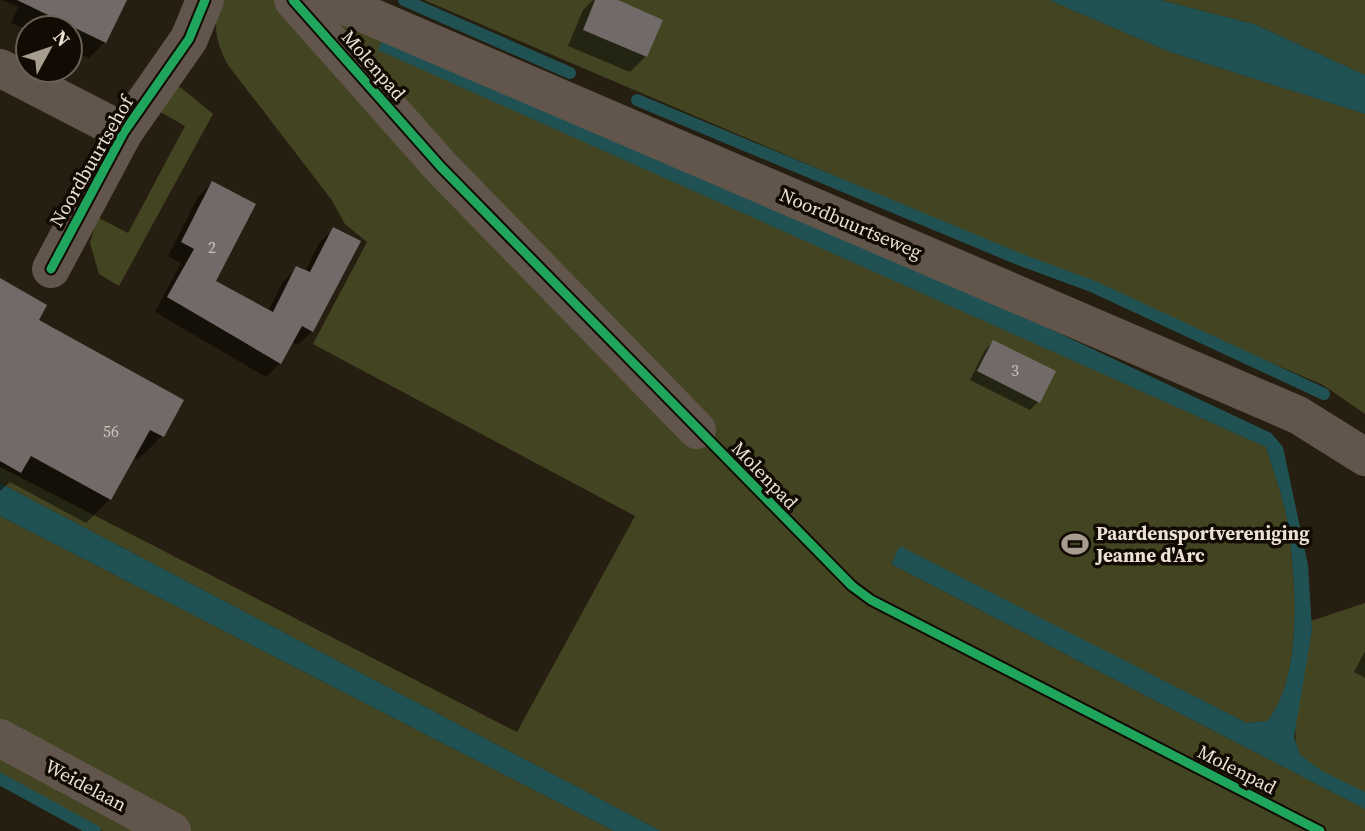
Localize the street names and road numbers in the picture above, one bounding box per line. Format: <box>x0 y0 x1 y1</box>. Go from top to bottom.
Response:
street label: Molenpad <box>336 24 412 106</box>
street label: Noordbuurtsehof <box>43 89 140 231</box>
street label: Noordbuurtseweg <box>776 181 926 265</box>
street label: Molenpad <box>726 435 804 515</box>
street label: Molenpad <box>1193 738 1281 800</box>
street label: Weidelaan <box>41 753 131 817</box>

